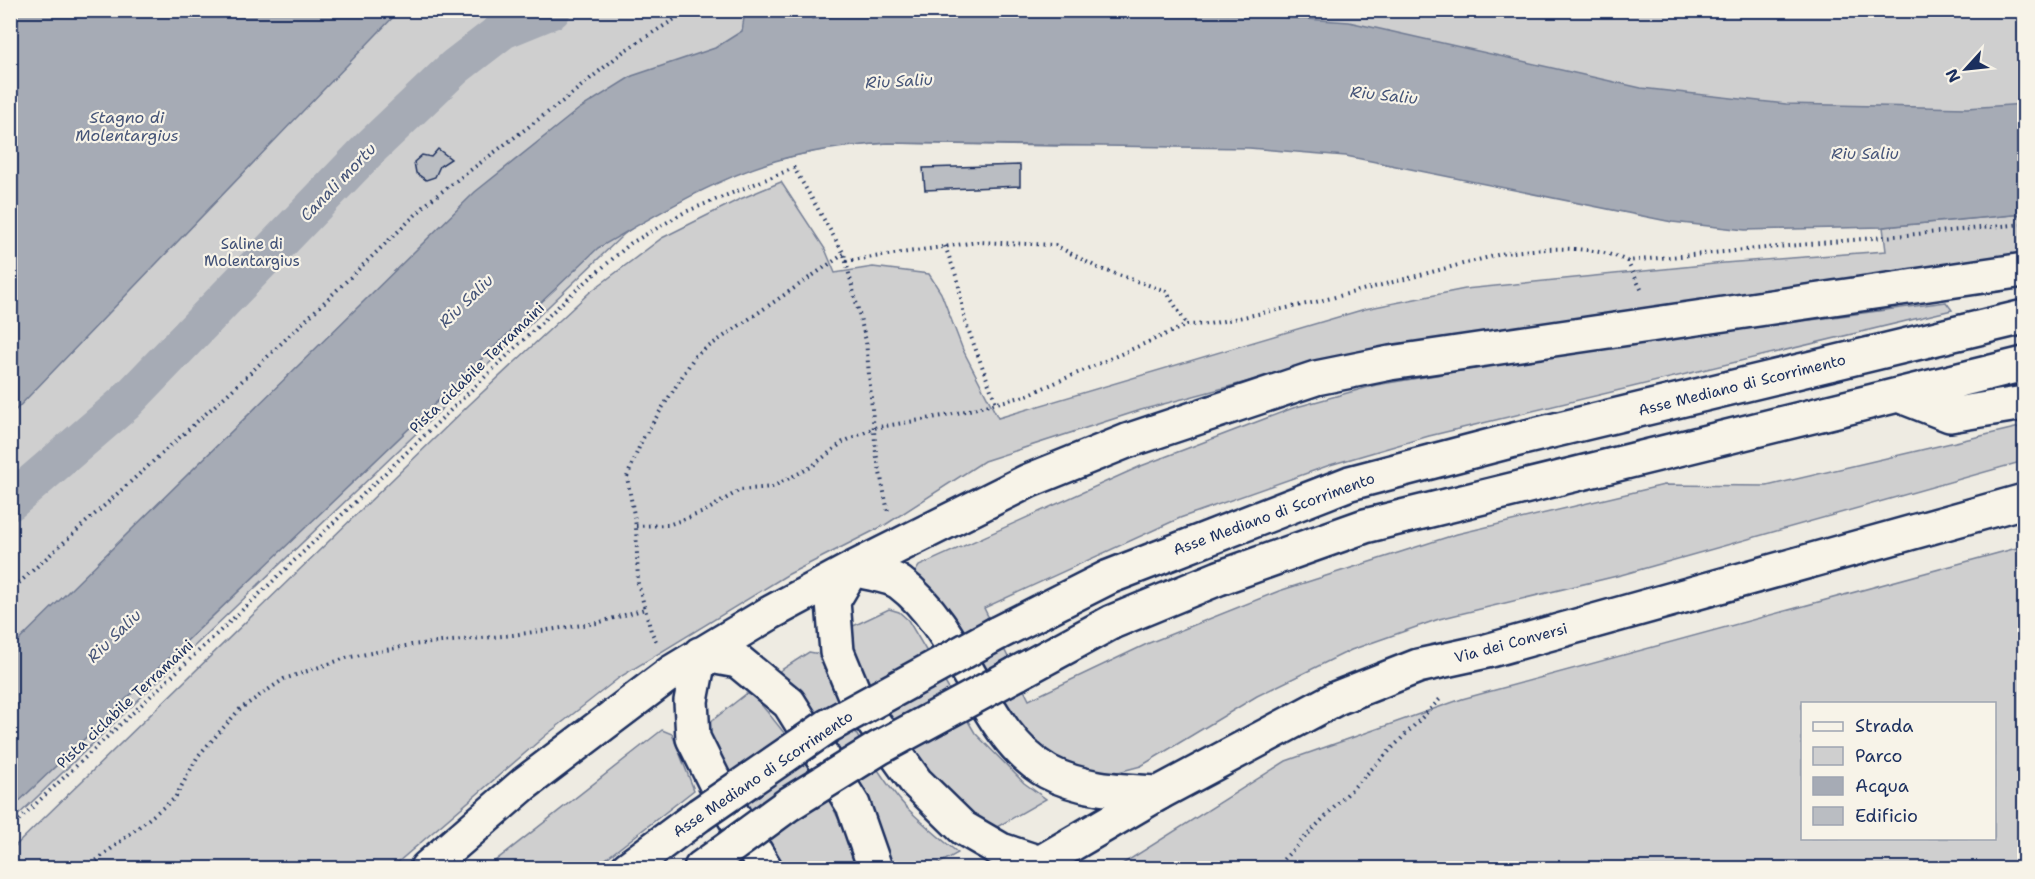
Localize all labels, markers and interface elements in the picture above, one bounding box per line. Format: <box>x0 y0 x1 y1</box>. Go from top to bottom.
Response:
north arrow <box>1936 39 1996 99</box>
text: N <box>1941 65 1965 86</box>
water label: Riu Saliu <box>865 69 933 93</box>
water label: Riu Saliu <box>1349 81 1419 109</box>
water label: Stagno di Molentargius <box>75 107 179 146</box>
water label: Canali mortu <box>295 138 381 226</box>
water label: Riu Saliu <box>1831 143 1899 164</box>
park label: Saline di Molentargius <box>204 234 300 271</box>
water label: Riu Saliu <box>434 270 498 332</box>
street label: Pista ciclabile Terramaini <box>405 298 549 438</box>
street label: Asse Mediano di Scorrimento <box>1636 350 1848 420</box>
street label: Asse Mediano di Scorrimento <box>1170 468 1378 560</box>
water label: Riu Saliu <box>82 605 146 667</box>
street label: Via dei Conversi <box>1452 618 1570 668</box>
street label: Pista ciclabile Terramaini <box>52 635 198 773</box>
legend <box>1801 702 1996 840</box>
street label: Asse Mediano di Scorrimento <box>669 706 857 842</box>
text: Strada <box>1855 714 1914 738</box>
text: Parco <box>1855 744 1903 768</box>
text: Acqua <box>1855 774 1909 798</box>
text: Edificio <box>1855 804 1918 828</box>

